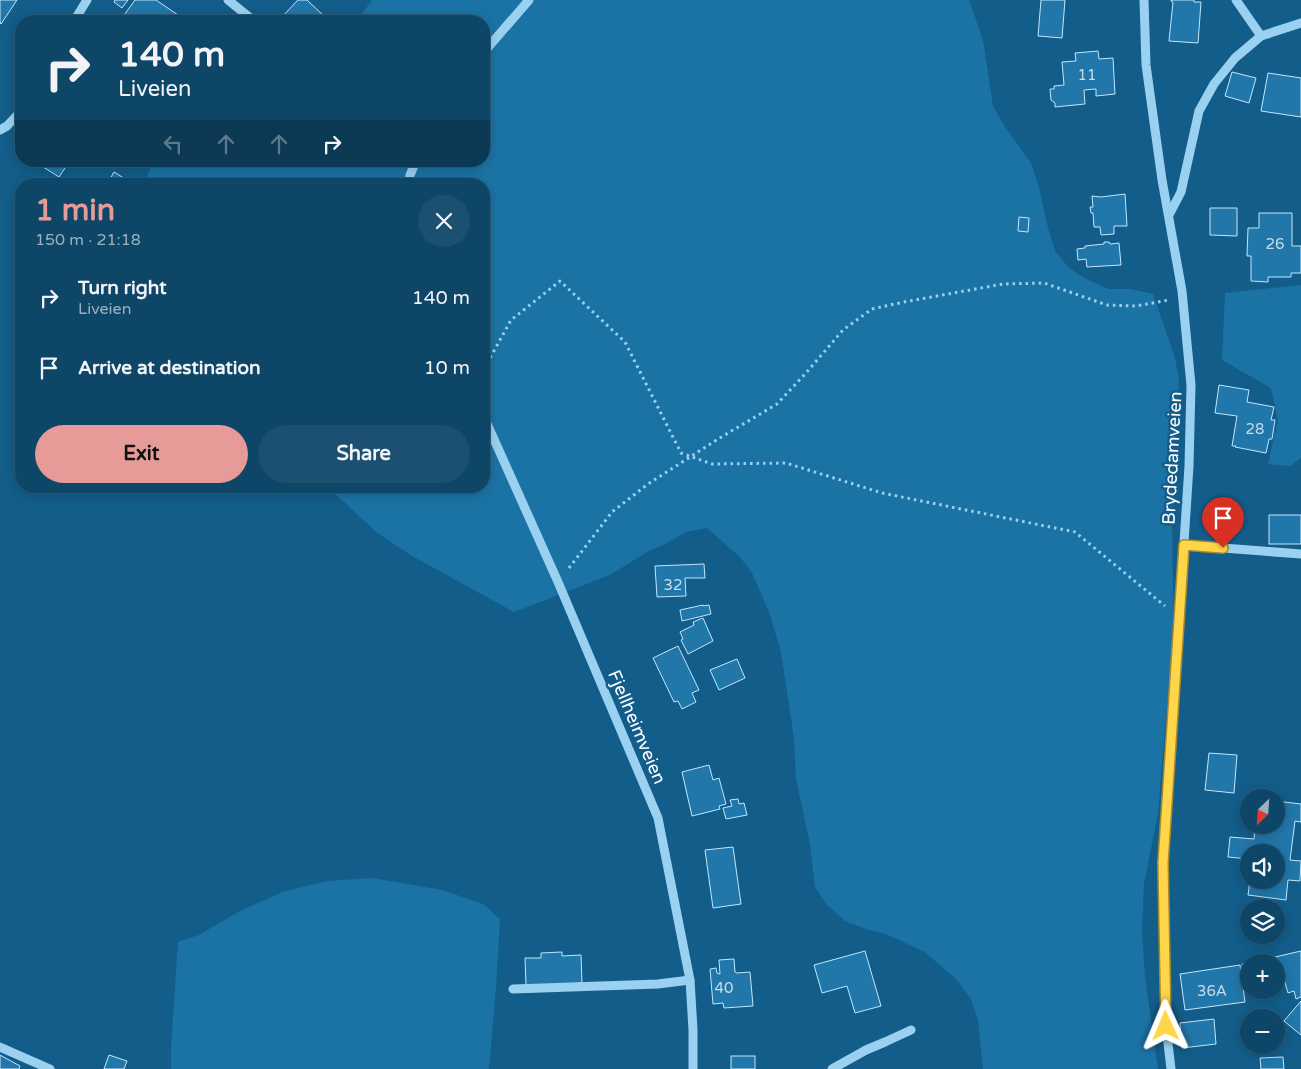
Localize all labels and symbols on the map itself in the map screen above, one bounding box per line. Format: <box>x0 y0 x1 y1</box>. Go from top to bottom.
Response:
house number: 11 <box>1078 66 1096 84</box>
house number: 26 <box>1266 235 1284 253</box>
street label: Brydedamveien <box>1158 391 1186 525</box>
house number: 28 <box>1246 420 1264 438</box>
pin <box>1202 497 1244 548</box>
house number: 32 <box>664 576 682 594</box>
street label: Fjellheimveien <box>603 667 671 787</box>
north arrow <box>1240 789 1285 834</box>
house number: 40 <box>715 979 733 997</box>
house number: 36A <box>1197 982 1227 1000</box>
position arrow <box>1139 999 1191 1051</box>

